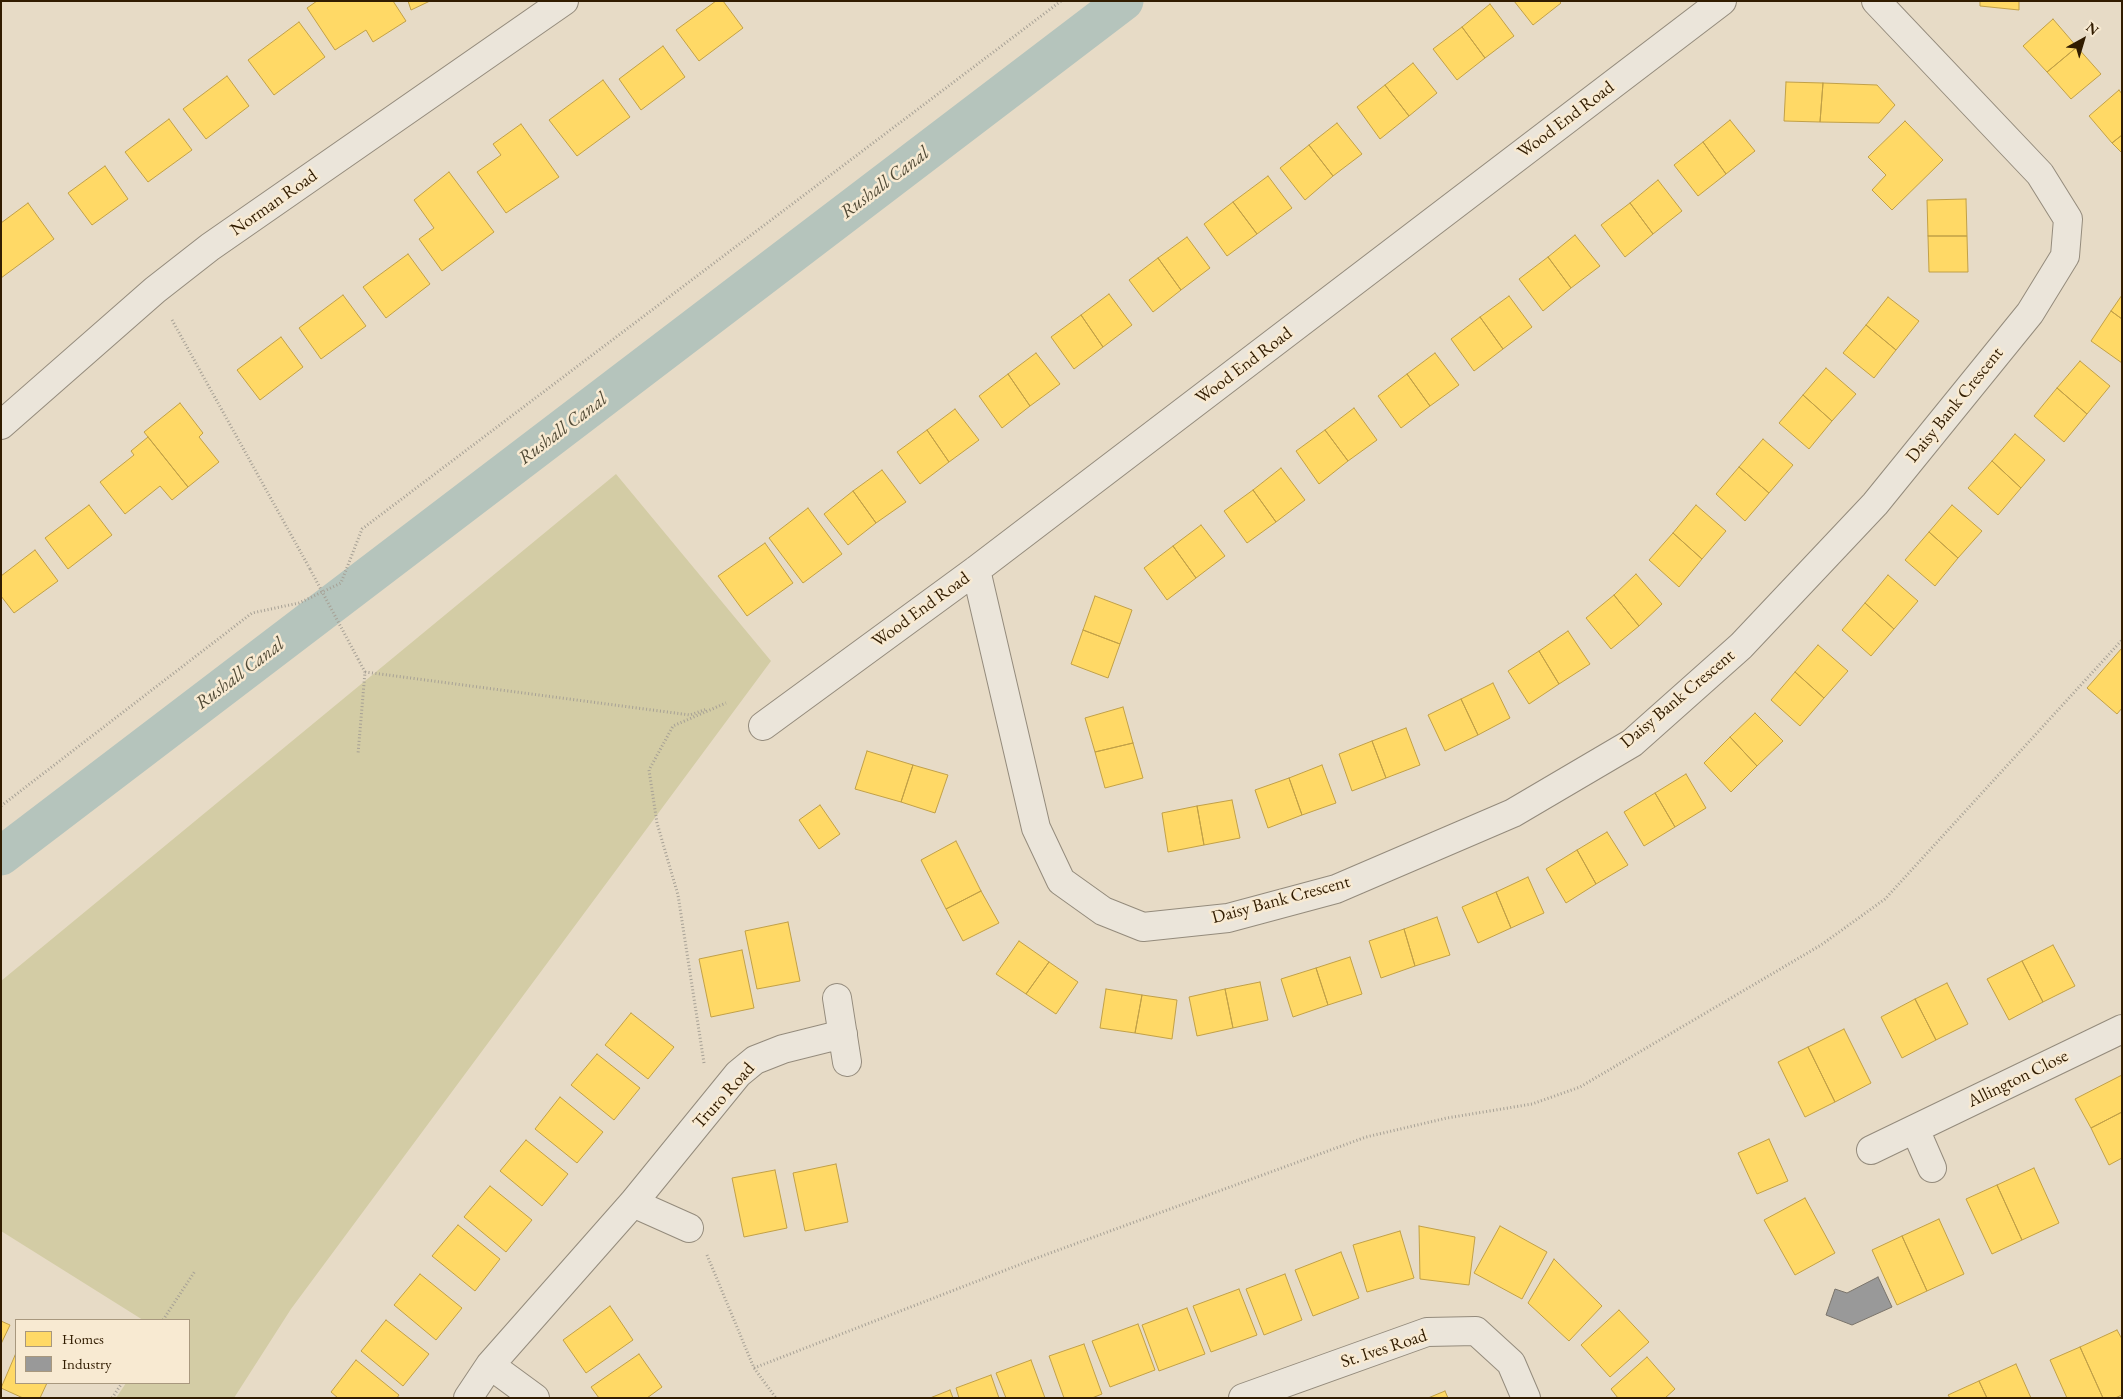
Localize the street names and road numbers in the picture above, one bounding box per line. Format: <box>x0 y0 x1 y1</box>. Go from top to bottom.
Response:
street label: Wood End Road <box>1513 77 1619 163</box>
street label: Norman Road <box>226 165 322 241</box>
street label: Wood End Road <box>1191 323 1297 409</box>
street label: Daisy Bank Crescent <box>1902 343 2008 467</box>
street label: Wood End Road <box>868 567 974 653</box>
street label: Daisy Bank Crescent <box>1617 645 1739 753</box>
street label: Daisy Bank Crescent <box>1209 871 1353 929</box>
street label: Allington Close <box>1964 1045 2072 1113</box>
street label: Truro Road <box>689 1058 759 1134</box>
street label: St. Ives Road <box>1338 1325 1430 1373</box>

